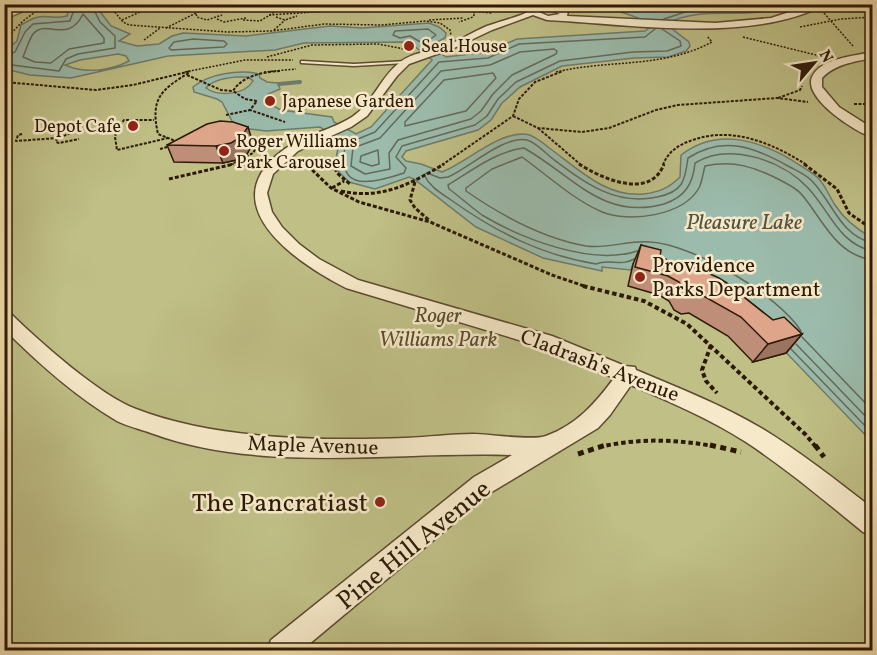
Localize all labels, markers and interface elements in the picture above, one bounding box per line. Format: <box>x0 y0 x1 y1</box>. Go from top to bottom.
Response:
north arrow <box>784 33 844 93</box>
place label: Seal House <box>421 35 507 60</box>
marker: Seal House <box>402 39 416 53</box>
text: N <box>813 46 838 67</box>
place label: Japanese Garden <box>282 90 415 115</box>
marker: Japanese Garden <box>263 94 277 108</box>
place label: Depot Cafe <box>34 115 121 140</box>
marker: Depot Cafe <box>126 119 140 133</box>
place label: Roger Williams Park Carousel <box>236 130 358 176</box>
marker: Roger Williams Park Carousel <box>217 144 231 158</box>
water label: Pleasure Lake <box>686 208 802 239</box>
place label: Providence Parks Department <box>652 252 820 305</box>
marker: Providence Parks Department <box>633 270 647 284</box>
park label: Roger Williams Park <box>379 302 498 355</box>
street label: Cladrash's Avenue <box>516 323 683 410</box>
street label: Maple Avenue <box>247 430 379 463</box>
street label: Pine Hill Avenue <box>329 472 499 619</box>
place label: The Pancratiast <box>191 486 368 522</box>
marker: The Pancratiast <box>373 495 387 509</box>

